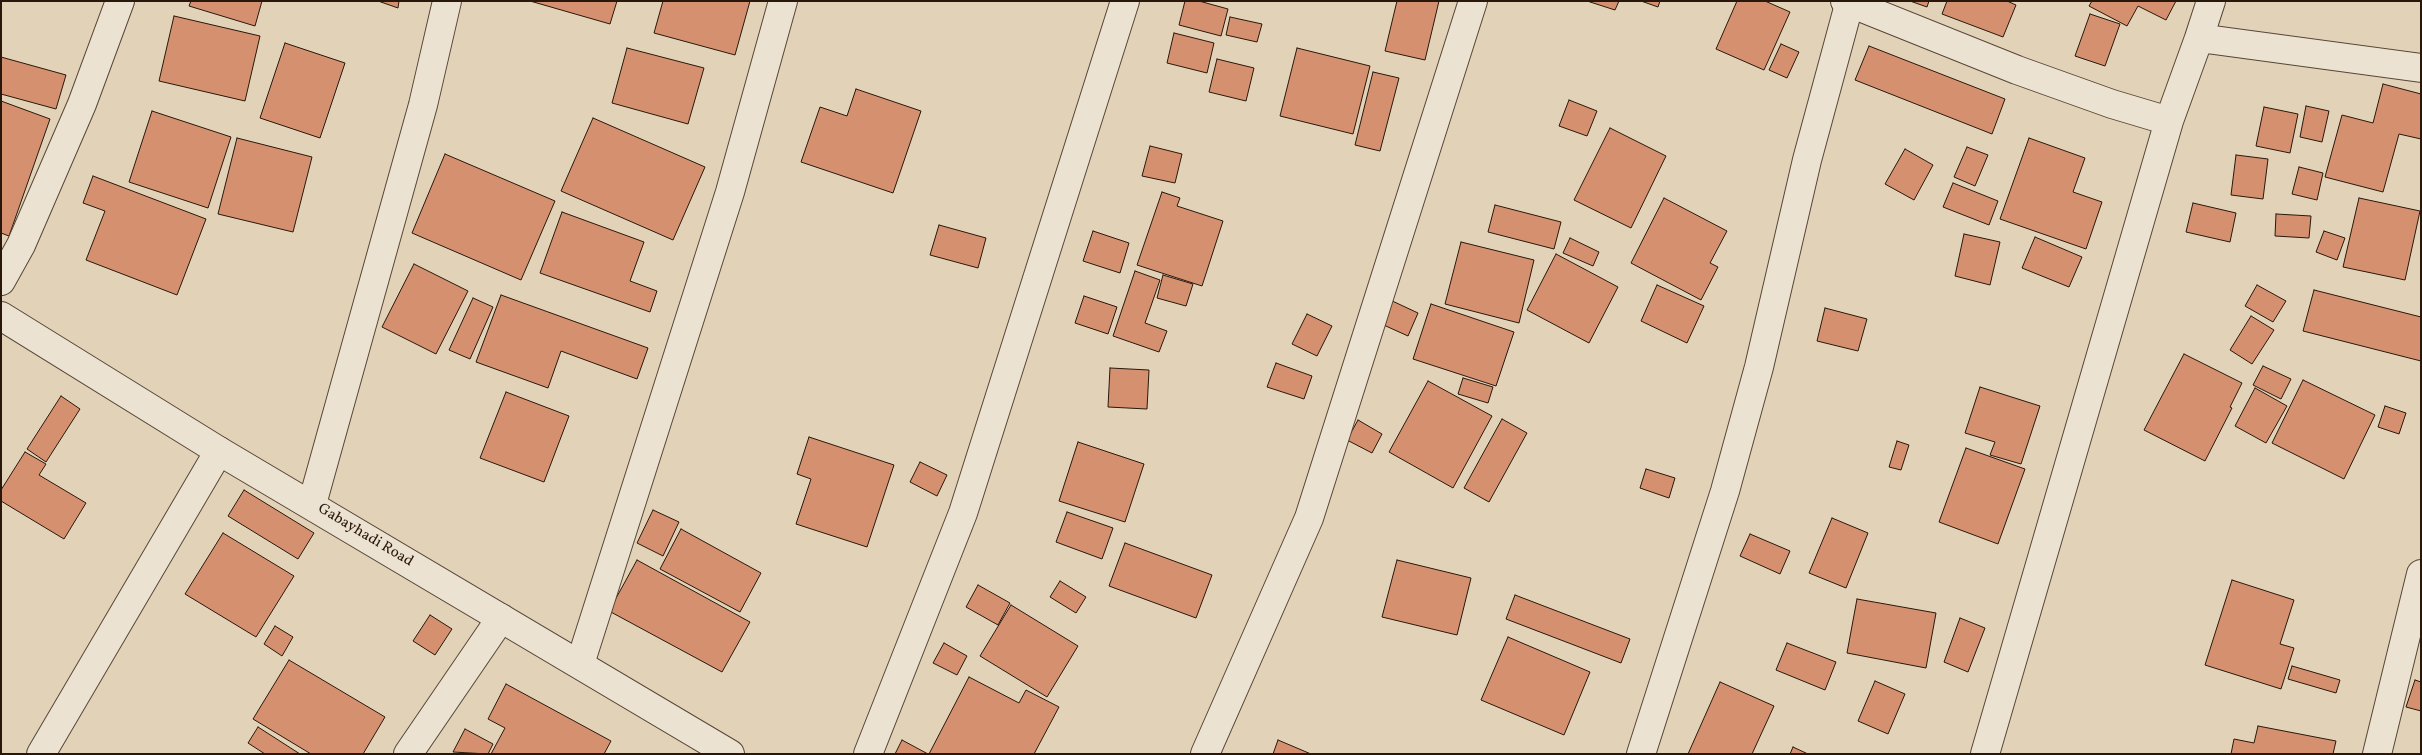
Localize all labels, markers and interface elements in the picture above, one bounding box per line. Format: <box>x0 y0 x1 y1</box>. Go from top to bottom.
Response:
street label: Gabayhadi Road <box>314 500 416 572</box>

